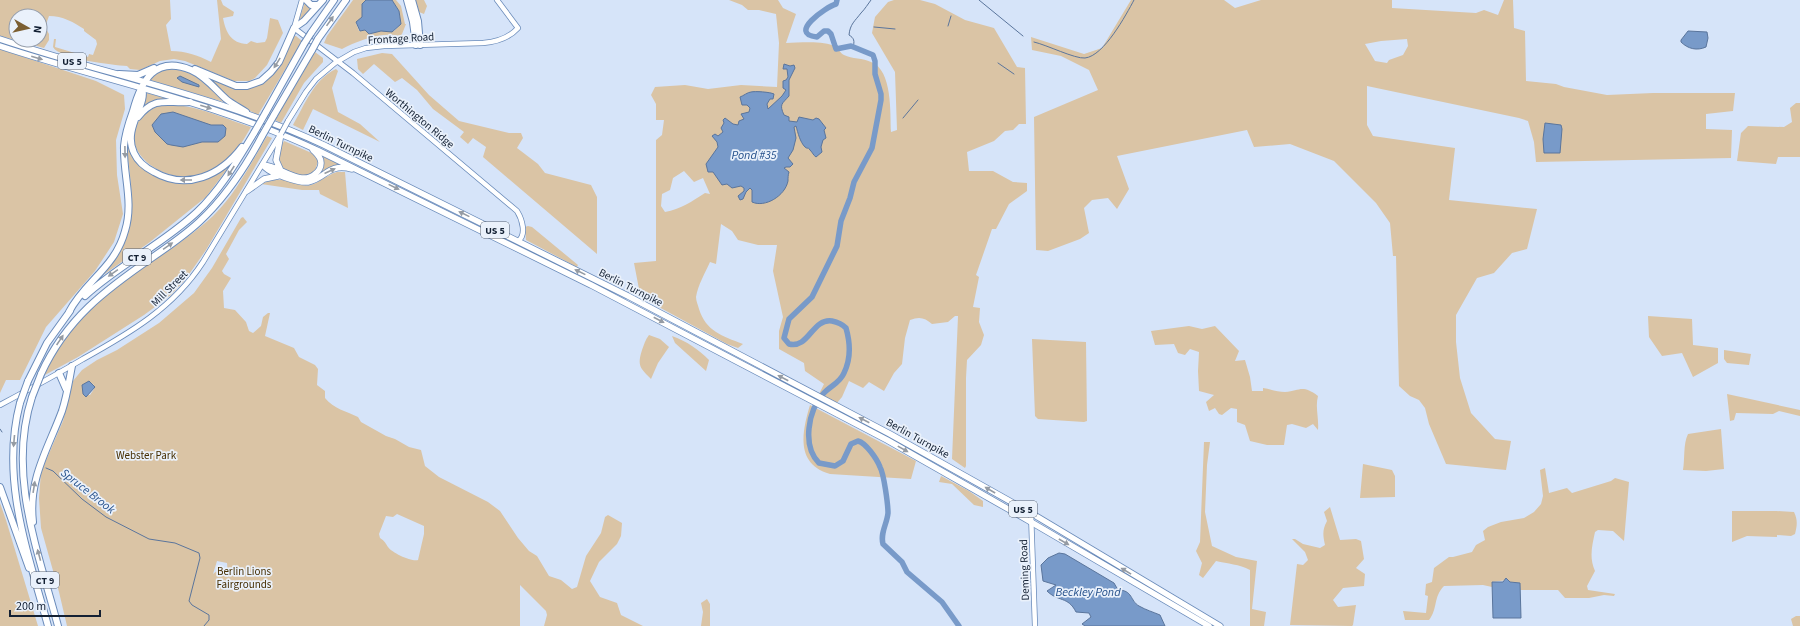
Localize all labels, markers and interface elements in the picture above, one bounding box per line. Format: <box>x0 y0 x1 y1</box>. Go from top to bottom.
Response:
north arrow <box>8 8 48 48</box>
one-way arrow <box>326 16 334 27</box>
text: N <box>29 25 45 34</box>
street label: Frontage Road <box>367 29 435 48</box>
road number: US 5 <box>58 53 86 69</box>
one-way arrow <box>32 55 44 61</box>
one-way arrow <box>274 57 281 69</box>
street label: Worthington Ridge <box>382 85 458 152</box>
one-way arrow <box>201 104 213 110</box>
street label: Berlin Turnpike <box>306 121 376 166</box>
one-way arrow <box>122 146 128 159</box>
water label: Pond #35 <box>732 147 777 164</box>
one-way arrow <box>228 165 235 176</box>
one-way arrow <box>324 167 336 174</box>
one-way arrow <box>180 177 193 183</box>
one-way arrow <box>388 184 400 191</box>
one-way arrow <box>458 211 470 217</box>
road number: US 5 <box>481 222 509 238</box>
one-way arrow <box>163 242 173 250</box>
road number: CT 9 <box>123 249 151 265</box>
street label: Berlin Turnpike <box>596 265 666 310</box>
street label: Mill Street <box>148 267 191 310</box>
one-way arrow <box>108 269 118 277</box>
one-way arrow <box>575 269 586 275</box>
one-way arrow <box>653 317 665 324</box>
one-way arrow <box>56 335 64 345</box>
one-way arrow <box>778 375 789 381</box>
street label: Berlin Turnpike <box>883 415 953 462</box>
one-way arrow <box>859 417 870 424</box>
one-way arrow <box>10 435 17 448</box>
one-way arrow <box>898 446 909 453</box>
park label: Webster Park <box>116 448 177 463</box>
water label: Spruce Brook <box>57 465 119 518</box>
one-way arrow <box>31 480 37 493</box>
one-way arrow <box>984 486 996 493</box>
road number: US 5 <box>1009 501 1037 517</box>
one-way arrow <box>1058 538 1070 545</box>
street label: Deming Road <box>1016 539 1033 601</box>
one-way arrow <box>36 549 42 561</box>
park label: Berlin Lions Fairgrounds <box>217 564 272 592</box>
one-way arrow <box>1120 567 1132 574</box>
road number: CT 9 <box>31 572 59 588</box>
water label: Beckley Pond <box>1055 584 1121 601</box>
scale bar <box>10 592 100 618</box>
text: 200 m <box>16 598 46 615</box>

